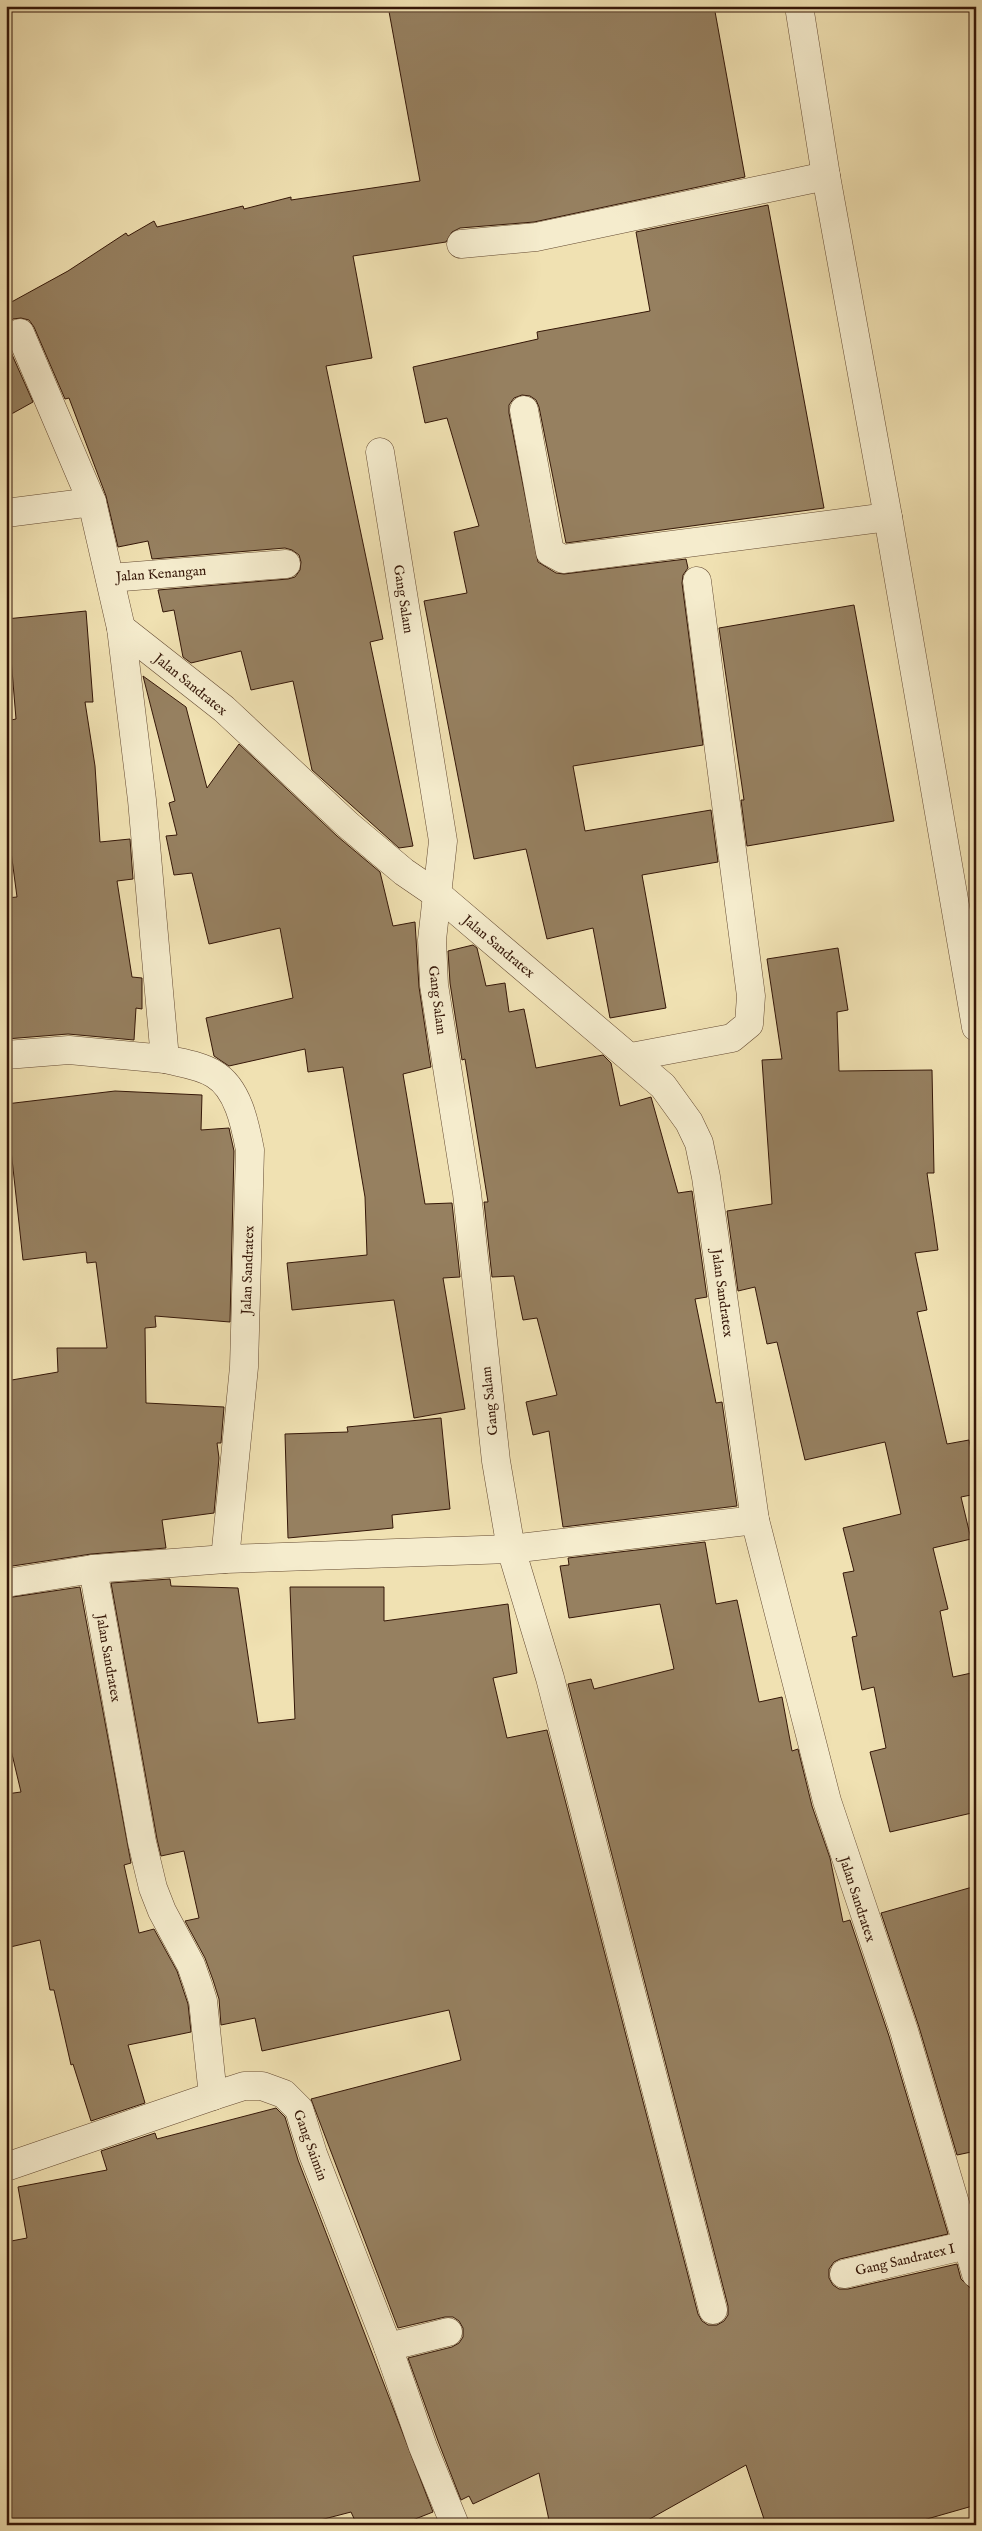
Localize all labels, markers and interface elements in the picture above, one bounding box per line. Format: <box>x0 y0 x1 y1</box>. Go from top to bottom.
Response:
street label: Jalan Kenangan <box>113 562 207 586</box>
street label: Gang Salam <box>389 564 417 635</box>
street label: Jalan Sandratex <box>148 648 231 720</box>
street label: Jalan Sandratex <box>457 910 538 982</box>
street label: Gang Salam <box>424 965 450 1036</box>
street label: Jalan Sandratex <box>237 1225 259 1317</box>
street label: Jalan Sandratex <box>707 1246 737 1339</box>
street label: Gang Salam <box>477 1365 503 1436</box>
street label: Jalan Sandratex <box>91 1611 125 1704</box>
street label: Jalan Sandratex <box>834 1852 879 1945</box>
street label: Gang Saimin <box>289 2107 331 2184</box>
street label: Gang Sandratex I <box>854 2240 957 2280</box>

